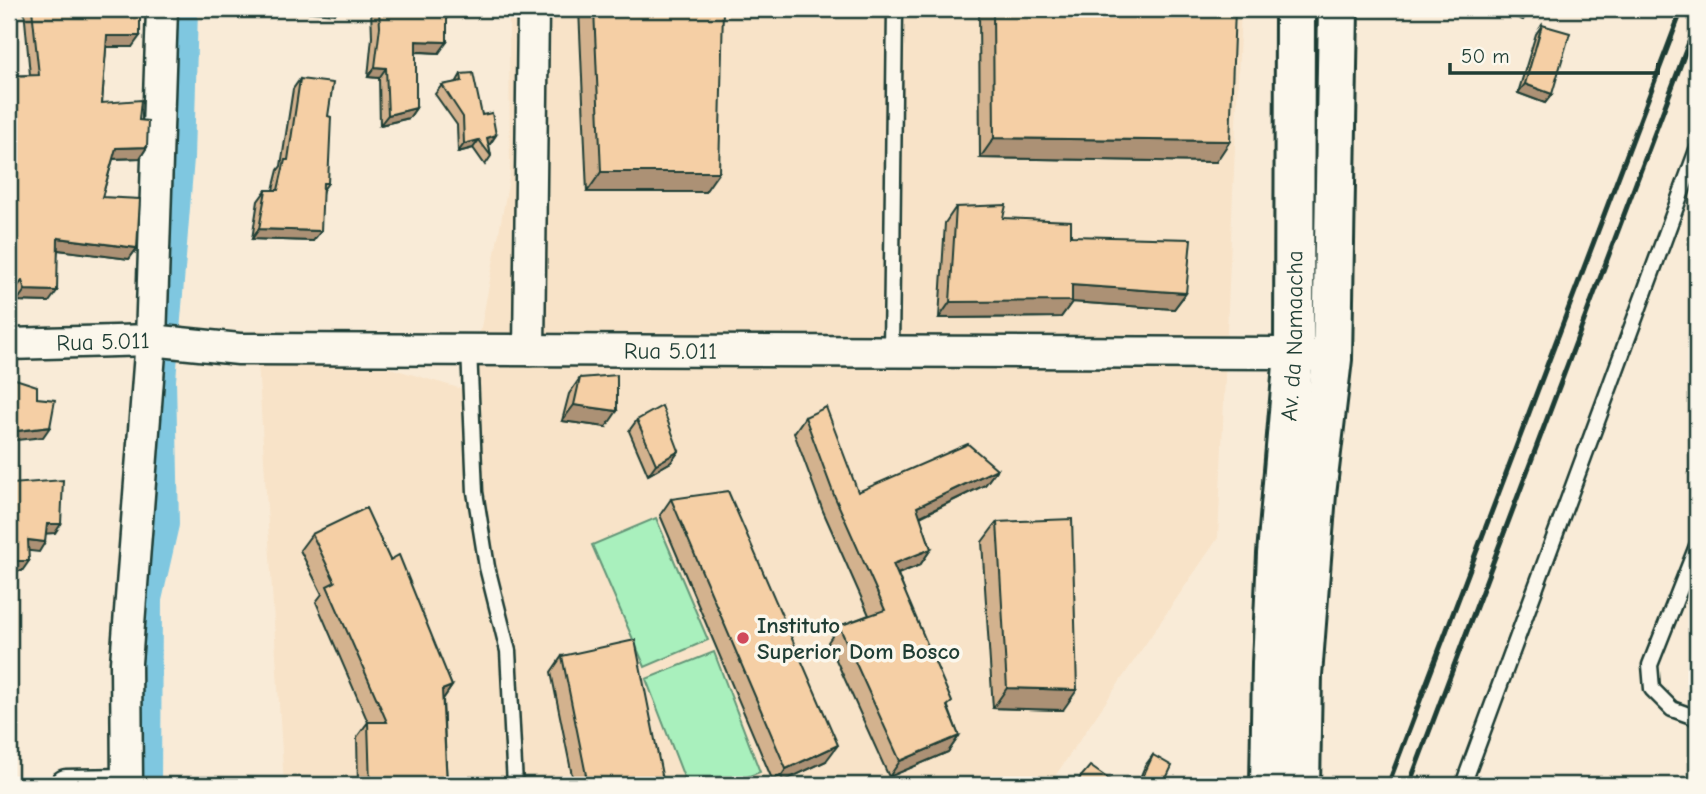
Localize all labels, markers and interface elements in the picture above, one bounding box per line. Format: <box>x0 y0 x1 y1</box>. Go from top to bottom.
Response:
scale bar <box>1450 32 1659 76</box>
text: 50 m <box>1461 44 1510 68</box>
street label: Av. da Namaacha <box>1275 250 1308 422</box>
street label: Rua 5.011 <box>56 327 150 357</box>
street label: Rua 5.011 <box>624 337 717 365</box>
place label: Instituto Superior Dom Bosco <box>757 612 960 665</box>
marker: Instituto Superior Dom Bosco <box>735 630 751 646</box>

